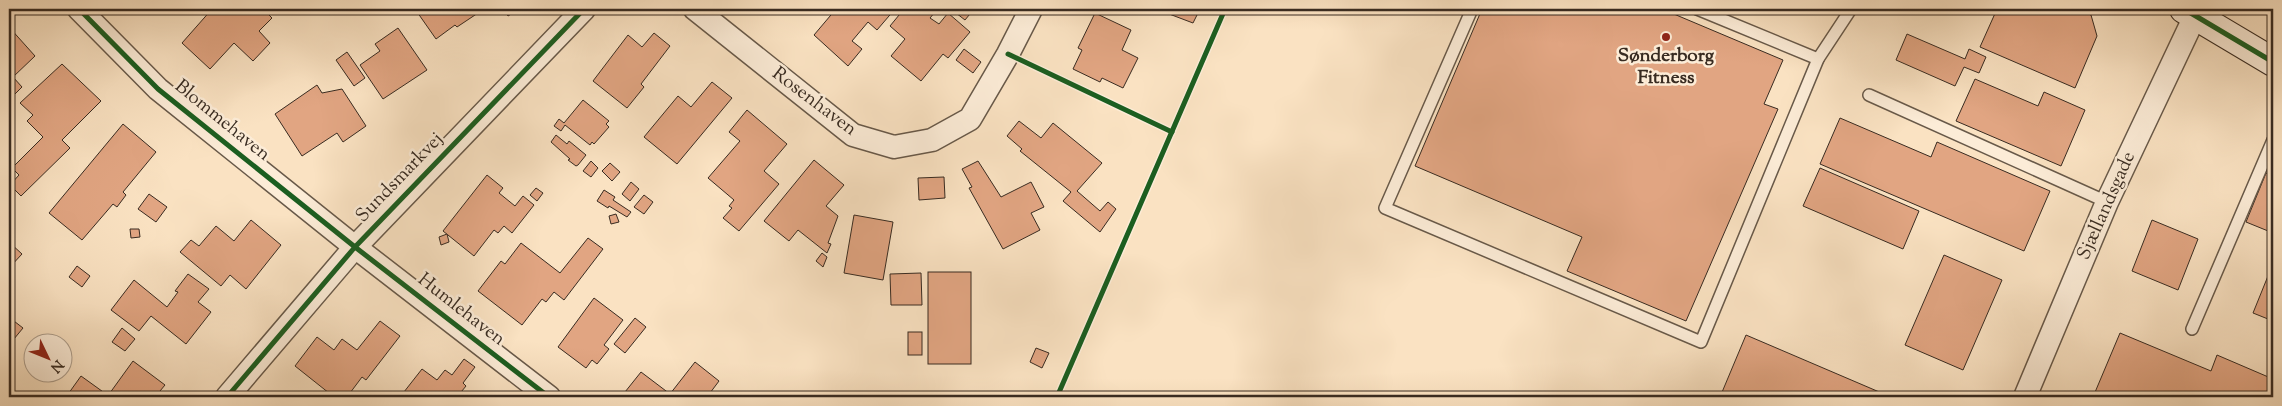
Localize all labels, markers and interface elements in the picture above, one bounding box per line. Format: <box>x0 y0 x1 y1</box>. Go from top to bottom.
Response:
marker: Sønderborg Fitness <box>1660 31 1672 43</box>
place label: Sønderborg Fitness <box>1618 43 1715 92</box>
street label: Rosenhaven <box>766 61 862 143</box>
street label: Blommehaven <box>168 74 276 168</box>
street label: Sundsmarkvej <box>350 127 450 229</box>
street label: Sjællandsgade <box>2071 147 2143 265</box>
street label: Humlehaven <box>411 267 511 353</box>
north arrow <box>22 334 72 384</box>
text: N <box>45 355 67 376</box>

